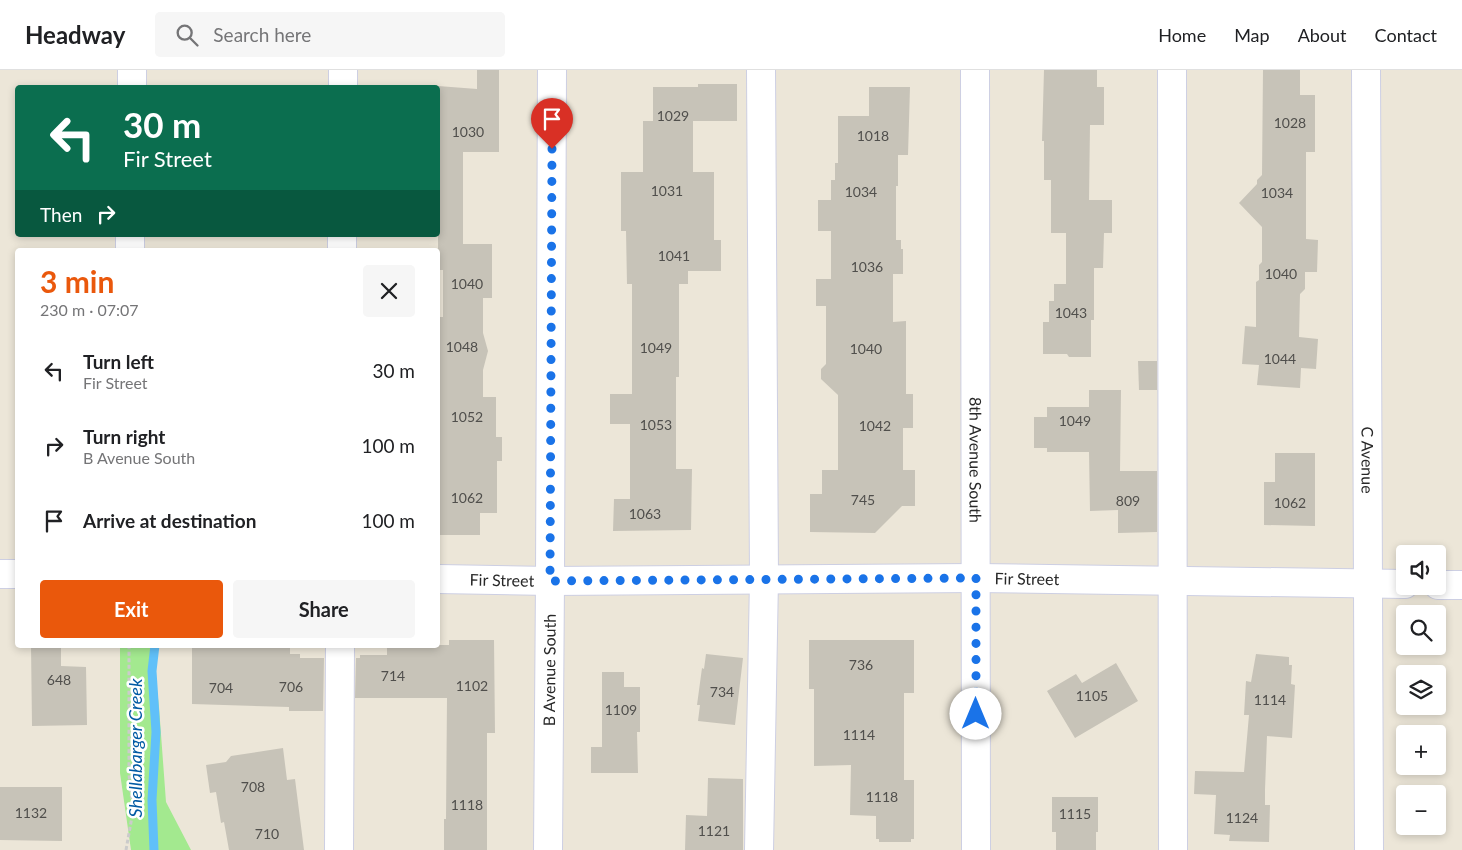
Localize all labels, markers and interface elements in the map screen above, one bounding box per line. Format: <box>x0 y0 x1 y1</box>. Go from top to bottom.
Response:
search box <box>155 12 505 57</box>
text: Headway <box>25 20 125 49</box>
icon: search <box>173 21 201 49</box>
text: Search here <box>213 23 311 46</box>
text: Home <box>1158 24 1206 46</box>
text: Map <box>1234 24 1270 46</box>
text: About <box>1298 24 1347 46</box>
text: Contact <box>1375 24 1437 46</box>
pin <box>531 98 573 149</box>
text: 30 m <box>123 103 201 145</box>
icon: left <box>40 105 105 170</box>
icon: arrive <box>538 105 566 133</box>
house number: 1029 <box>657 107 689 124</box>
house number: 1028 <box>1274 114 1306 131</box>
house number: 1030 <box>452 123 484 140</box>
house number: 1018 <box>857 127 889 144</box>
text: Fir Street <box>123 145 212 172</box>
house number: 1031 <box>651 182 683 199</box>
house number: 1034 <box>845 183 877 200</box>
house number: 1034 <box>1261 184 1293 201</box>
icon: right <box>92 200 120 228</box>
text: Then <box>40 203 82 226</box>
house number: 1041 <box>658 247 690 264</box>
house number: 1036 <box>851 258 883 275</box>
text: 3 min <box>40 263 114 299</box>
button: close <box>363 265 415 317</box>
house number: 1040 <box>1265 265 1297 282</box>
house number: 1040 <box>451 275 483 292</box>
text: 230 m · 07:07 <box>40 300 139 319</box>
house number: 1043 <box>1055 304 1087 321</box>
house number: 1048 <box>446 338 478 355</box>
house number: 1049 <box>640 339 672 356</box>
house number: 1040 <box>850 340 882 357</box>
text: Turn left <box>83 350 154 373</box>
house number: 1044 <box>1264 350 1296 367</box>
icon: left <box>40 357 68 385</box>
text: 30 m <box>372 359 415 382</box>
text: Fir Street <box>83 373 148 392</box>
street label: 8th Avenue South <box>966 397 986 523</box>
house number: 1052 <box>451 408 483 425</box>
house number: 1049 <box>1059 412 1091 429</box>
house number: 1053 <box>640 416 672 433</box>
house number: 1042 <box>859 417 891 434</box>
text: Turn right <box>83 425 165 448</box>
street label: C Avenue <box>1358 426 1378 494</box>
icon: right <box>40 432 68 460</box>
text: 100 m <box>361 434 415 457</box>
text: B Avenue South <box>83 448 195 467</box>
house number: 1062 <box>451 489 483 506</box>
house number: 745 <box>851 491 875 508</box>
house number: 809 <box>1116 492 1140 509</box>
house number: 1062 <box>1274 494 1306 511</box>
house number: 1063 <box>629 505 661 522</box>
icon: arrive <box>40 507 68 535</box>
text: Arrive at destination <box>83 509 256 532</box>
text: 100 m <box>361 509 415 532</box>
map controls <box>1396 545 1446 835</box>
button: sound <box>1396 545 1446 595</box>
street label: Fir Street <box>995 568 1060 588</box>
street label: Fir Street <box>469 570 535 590</box>
button: Exit <box>40 580 223 638</box>
button: Share <box>233 580 415 638</box>
button: search <box>1396 605 1446 655</box>
street label: B Avenue South <box>539 614 559 726</box>
house number: 736 <box>849 656 873 673</box>
button: layers <box>1396 665 1446 715</box>
house number: 714 <box>381 667 405 684</box>
house number: 648 <box>47 671 71 688</box>
house number: 1102 <box>456 677 488 694</box>
water label: Shellabarger Creek <box>124 678 146 818</box>
house number: 706 <box>279 678 303 695</box>
house number: 704 <box>209 679 233 696</box>
house number: 734 <box>710 683 734 700</box>
position arrow <box>949 687 1001 739</box>
house number: 1105 <box>1076 687 1108 704</box>
house number: 1114 <box>1254 691 1286 708</box>
house number: 1109 <box>605 701 637 718</box>
button: + <box>1396 725 1446 775</box>
house number: 1114 <box>843 726 875 743</box>
house number: 708 <box>241 778 265 795</box>
button: − <box>1396 785 1446 835</box>
house number: 1118 <box>866 788 898 805</box>
house number: 1118 <box>451 796 483 813</box>
house number: 1132 <box>15 804 47 821</box>
house number: 1115 <box>1059 805 1091 822</box>
house number: 1124 <box>1226 809 1258 826</box>
house number: 1121 <box>698 822 730 839</box>
house number: 710 <box>255 825 279 842</box>

